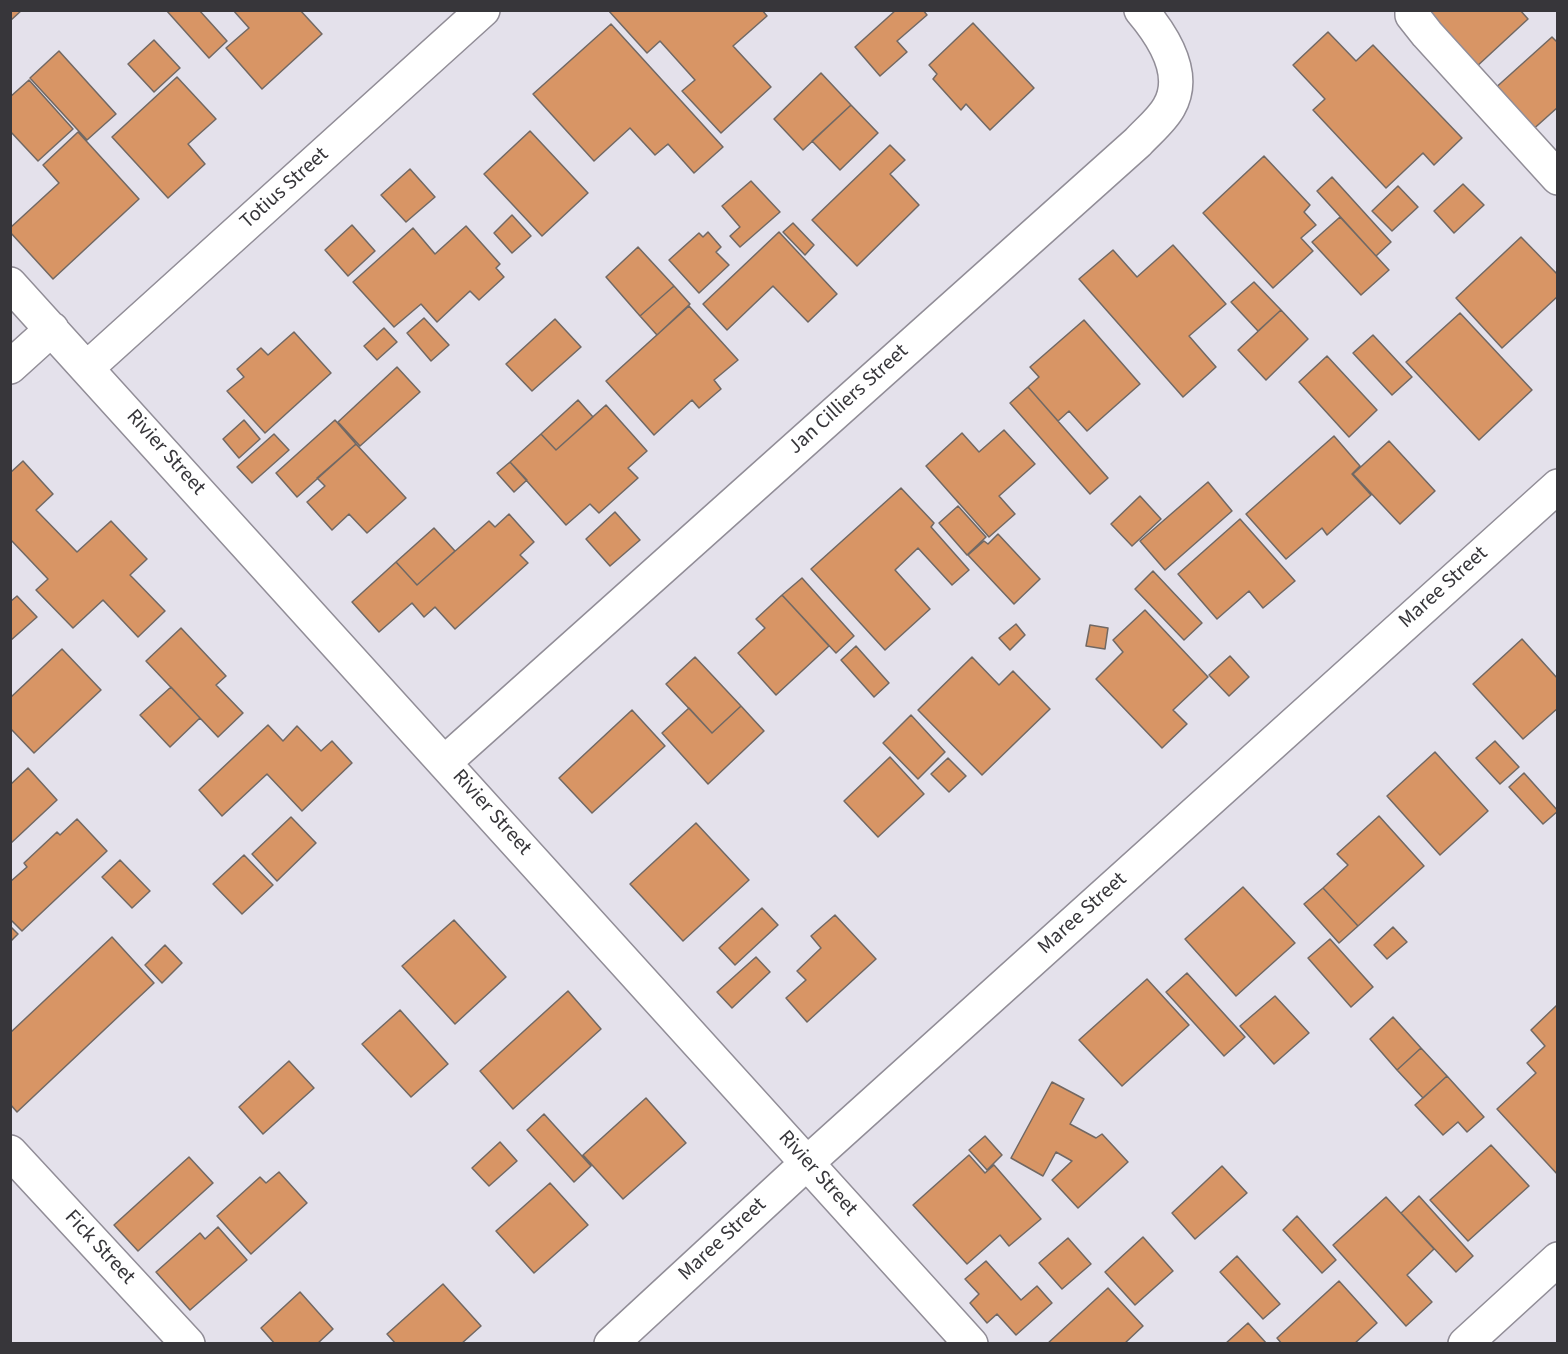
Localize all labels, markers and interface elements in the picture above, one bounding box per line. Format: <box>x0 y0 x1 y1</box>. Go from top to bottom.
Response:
street label: Totius Street <box>236 143 334 235</box>
street label: Jan Cilliers Street <box>784 340 914 460</box>
street label: Rivier Street <box>120 405 210 501</box>
street label: Maree Street <box>1394 542 1494 634</box>
street label: Rivier Street <box>446 765 536 861</box>
street label: Maree Street <box>1033 868 1133 960</box>
street label: Rivier Street <box>772 1126 862 1222</box>
street label: Maree Street <box>674 1193 772 1287</box>
street label: Fick Street <box>58 1206 140 1290</box>

